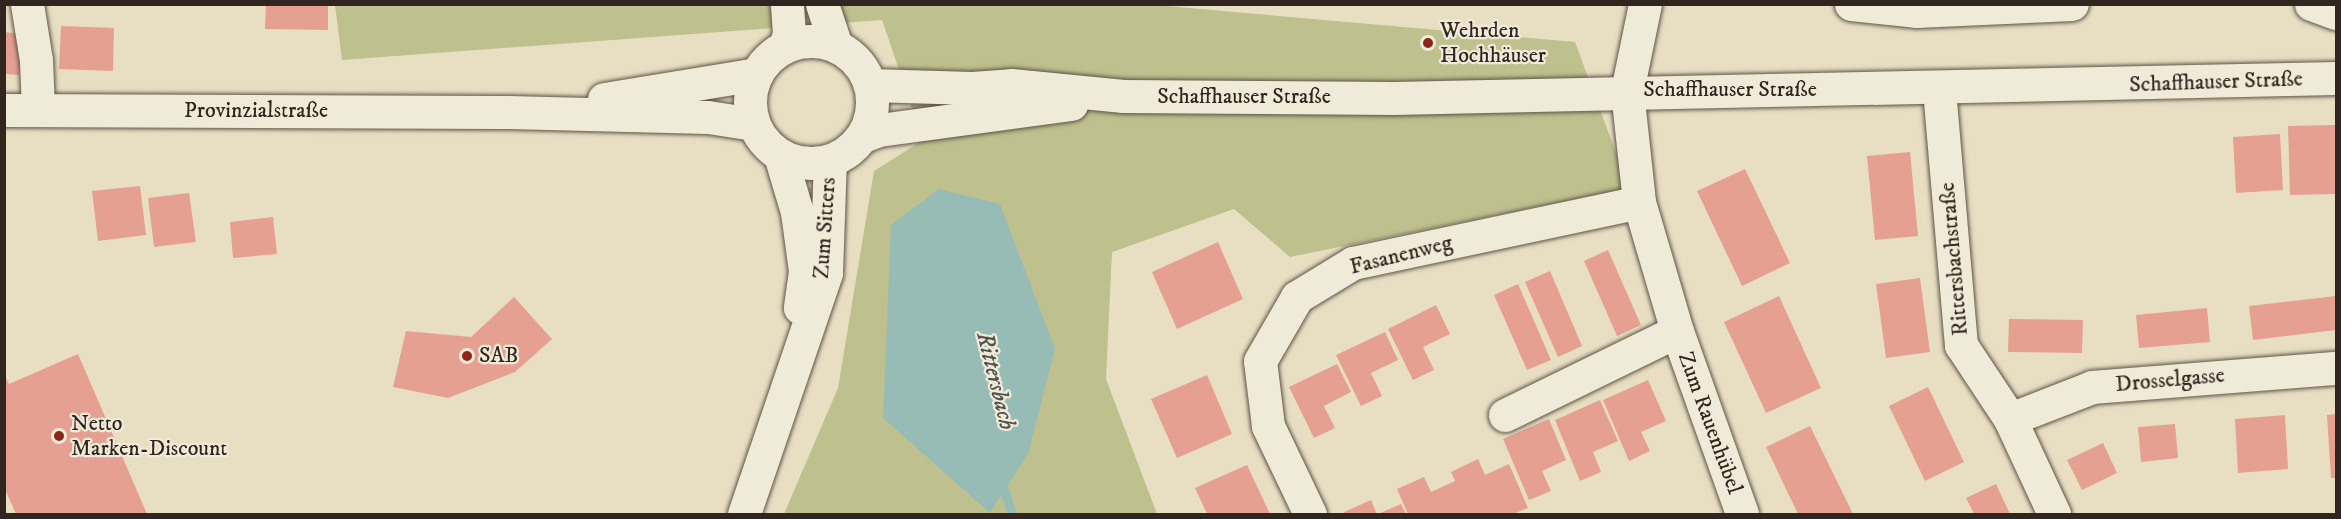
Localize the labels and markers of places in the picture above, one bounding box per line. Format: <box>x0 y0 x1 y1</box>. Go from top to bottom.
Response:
place label: Wehrden Hochhäuser <box>1440 17 1546 68</box>
marker: Wehrden Hochhäuser <box>1421 36 1435 50</box>
place label: SAB <box>479 343 518 369</box>
marker: SAB <box>460 349 474 363</box>
place label: Netto Marken-Discount <box>71 410 227 462</box>
marker: Netto Marken-Discount <box>52 429 66 443</box>

